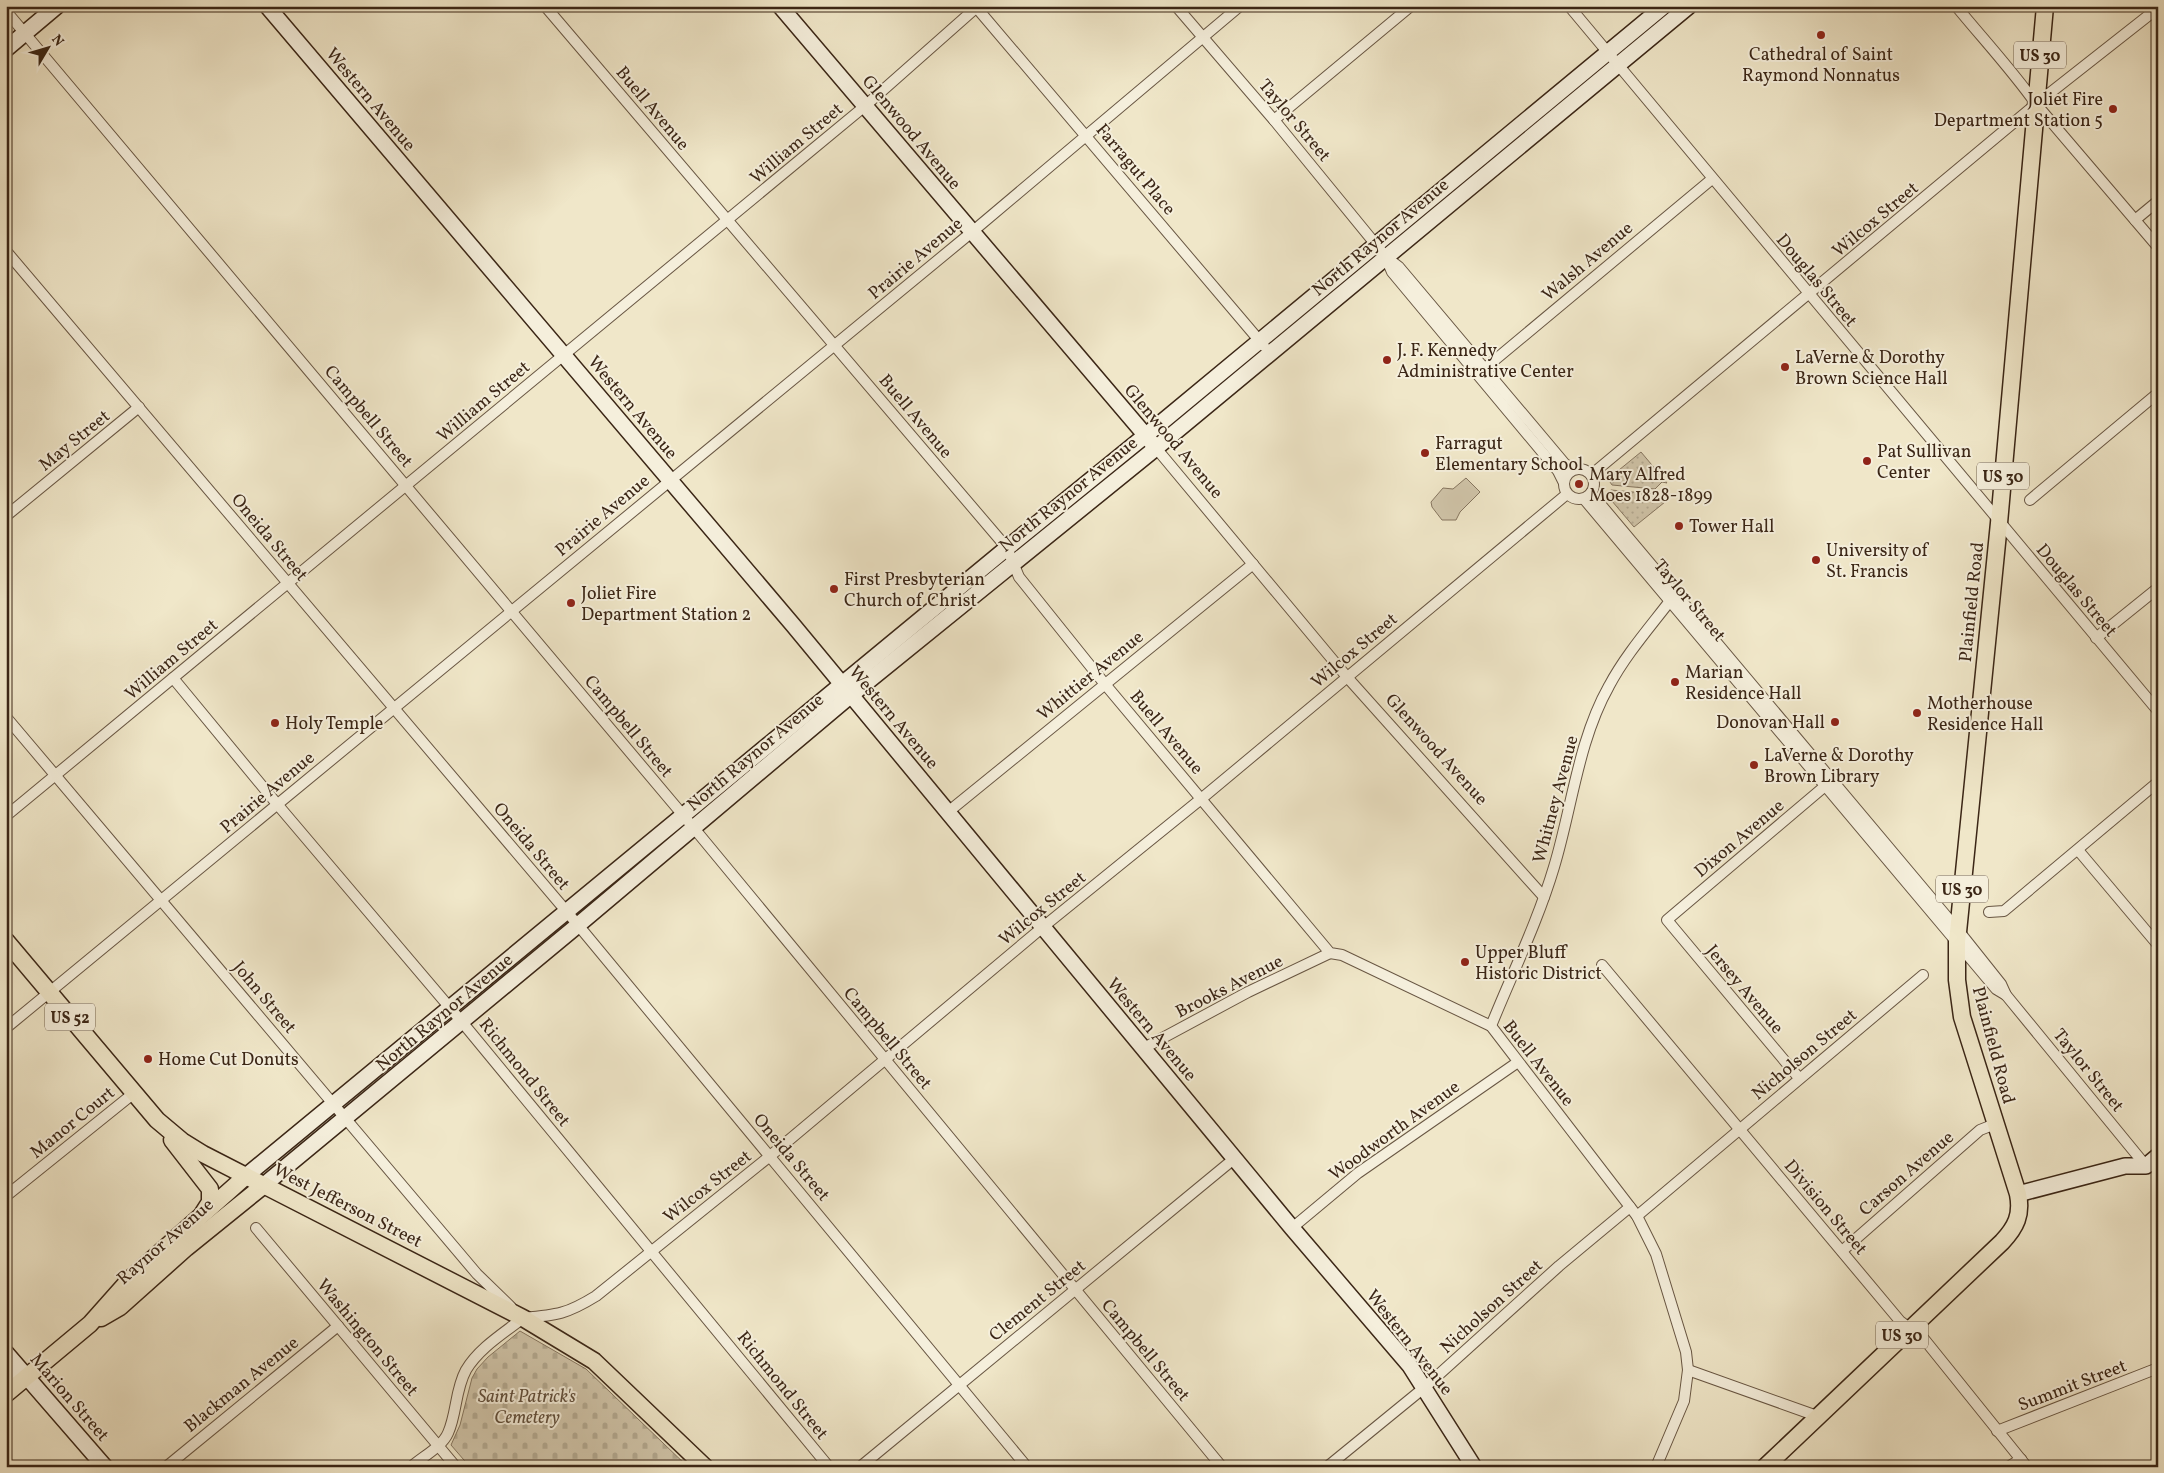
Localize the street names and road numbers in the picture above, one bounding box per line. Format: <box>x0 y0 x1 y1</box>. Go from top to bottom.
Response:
road number: US 30 <box>2014 42 2066 68</box>
street label: Western Avenue <box>319 43 421 157</box>
street label: Buell Avenue <box>609 61 695 157</box>
street label: Glenwood Avenue <box>855 70 966 196</box>
street label: Taylor Street <box>1252 74 1336 168</box>
street label: William Street <box>745 98 849 191</box>
street label: Farragut Place <box>1089 119 1181 221</box>
street label: North Raynor Avenue <box>1307 173 1455 303</box>
street label: Wilcox Street <box>1827 177 1924 264</box>
street label: Prairie Avenue <box>863 212 969 306</box>
street label: Walsh Avenue <box>1537 217 1639 308</box>
street label: Douglas Street <box>1769 229 1862 333</box>
street label: Western Avenue <box>581 351 683 465</box>
street label: William Street <box>432 356 536 449</box>
street label: Campbell Street <box>318 360 418 474</box>
street label: Buell Avenue <box>872 369 958 465</box>
street label: Glenwood Avenue <box>1117 379 1228 505</box>
street label: May Street <box>34 405 116 478</box>
street label: North Raynor Avenue <box>994 431 1144 559</box>
road number: US 30 <box>1977 462 2029 490</box>
street label: Prairie Avenue <box>550 469 656 563</box>
street label: Oneida Street <box>225 489 313 587</box>
street label: Douglas Street <box>2029 539 2122 643</box>
street label: Plainfield Road <box>1954 541 1991 663</box>
street label: Taylor Street <box>1647 554 1731 648</box>
street label: Wilcox Street <box>1306 608 1403 695</box>
street label: William Street <box>120 614 224 707</box>
street label: Whittier Avenue <box>1032 625 1150 727</box>
street label: Western Avenue <box>842 661 944 775</box>
street label: Campbell Street <box>578 670 678 784</box>
street label: Buell Avenue <box>1123 685 1209 781</box>
street label: North Raynor Avenue <box>682 688 830 818</box>
street label: Glenwood Avenue <box>1379 689 1493 811</box>
street label: Whitney Avenue <box>1527 733 1585 866</box>
street label: Prairie Avenue <box>215 746 321 840</box>
street label: Dixon Avenue <box>1690 794 1790 884</box>
street label: Oneida Street <box>487 798 575 896</box>
street label: Wilcox Street <box>994 866 1092 952</box>
road number: US 30 <box>1936 876 1988 902</box>
street label: Jersey Avenue <box>1699 940 1789 1040</box>
street label: North Raynor Avenue <box>371 948 519 1078</box>
street label: Brooks Avenue <box>1172 949 1288 1025</box>
street label: John Street <box>226 956 302 1040</box>
street label: Western Avenue <box>1100 973 1202 1087</box>
street label: Campbell Street <box>837 982 937 1096</box>
street label: Plainfield Road <box>1965 984 2020 1107</box>
road number: US 52 <box>45 1004 95 1030</box>
street label: Nicholson Street <box>1747 1004 1863 1107</box>
street label: Richmond Street <box>472 1013 575 1133</box>
street label: Buell Avenue <box>1496 1016 1579 1112</box>
street label: Taylor Street <box>2046 1024 2129 1118</box>
street label: Woodworth Avenue <box>1324 1075 1465 1187</box>
street label: Manor Court <box>25 1081 121 1165</box>
street label: Oneida Street <box>747 1109 835 1207</box>
street label: Carson Avenue <box>1854 1126 1960 1223</box>
street label: Wilcox Street <box>659 1145 757 1230</box>
street label: Division Street <box>1777 1155 1872 1261</box>
street label: West Jefferson Street <box>269 1158 426 1255</box>
street label: Raynor Avenue <box>112 1193 220 1291</box>
street label: Clement Street <box>984 1254 1092 1348</box>
street label: Nicholson Street <box>1435 1254 1549 1360</box>
street label: Washington Street <box>310 1274 424 1402</box>
street label: Western Avenue <box>1359 1285 1458 1401</box>
street label: Campbell Street <box>1095 1294 1195 1408</box>
road number: US 30 <box>1876 1322 1928 1348</box>
street label: Richmond Street <box>730 1326 833 1446</box>
street label: Blackman Avenue <box>179 1331 305 1439</box>
street label: Marion Street <box>23 1348 114 1448</box>
street label: Summit Street <box>2015 1354 2130 1419</box>

